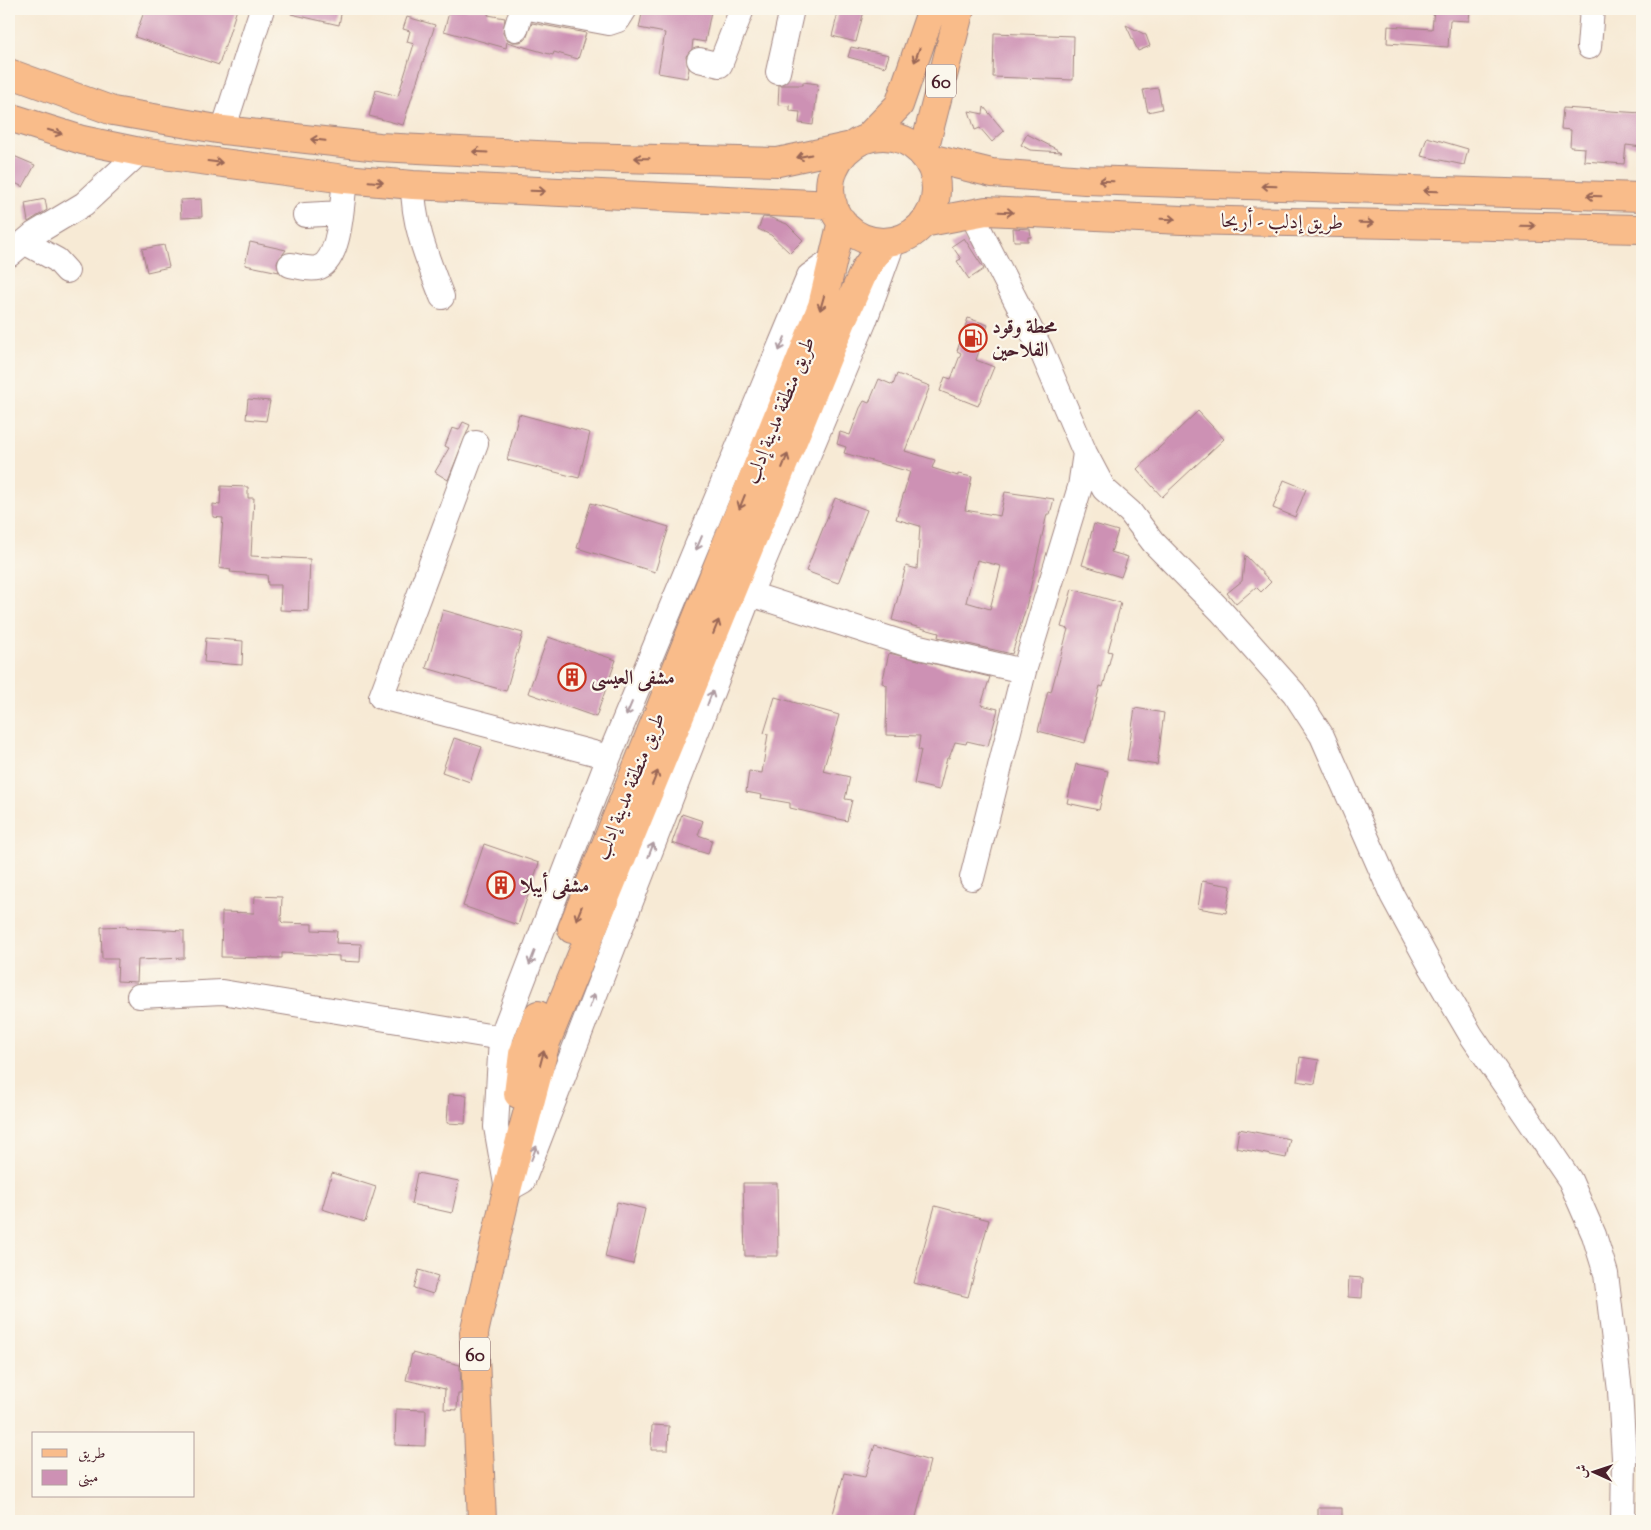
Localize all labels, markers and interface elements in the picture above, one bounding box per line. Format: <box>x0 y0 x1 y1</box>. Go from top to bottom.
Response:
one-way arrow <box>912 47 921 62</box>
road number: 60 <box>926 64 956 98</box>
one-way arrow <box>47 127 63 137</box>
one-way arrow <box>310 135 326 145</box>
one-way arrow <box>472 148 488 157</box>
one-way arrow <box>796 152 812 162</box>
one-way arrow <box>634 154 650 163</box>
one-way arrow <box>206 157 222 167</box>
one-way arrow <box>1099 176 1115 185</box>
one-way arrow <box>367 177 383 187</box>
one-way arrow <box>1261 181 1277 190</box>
one-way arrow <box>530 186 546 195</box>
one-way arrow <box>1423 186 1439 195</box>
one-way arrow <box>1586 191 1602 200</box>
street label: طريق إدلب - أريحا <box>1221 206 1343 239</box>
one-way arrow <box>998 208 1014 217</box>
one-way arrow <box>1160 214 1176 224</box>
one-way arrow <box>1357 218 1373 228</box>
one-way arrow <box>1520 221 1536 231</box>
one-way arrow <box>817 294 827 310</box>
place label: محطة وقود الفلاحين <box>992 314 1058 366</box>
fuel station icon: محطة وقود الفلاحين <box>958 323 988 353</box>
street label: طريق منطقة مدينة إدلب <box>739 333 824 489</box>
one-way arrow <box>777 337 786 352</box>
one-way arrow <box>780 454 790 469</box>
one-way arrow <box>737 494 746 509</box>
one-way arrow <box>694 535 703 550</box>
one-way arrow <box>712 620 722 635</box>
building icon: مشفى العيسى <box>557 662 587 692</box>
place label: مشفى العيسى <box>591 665 675 694</box>
one-way arrow <box>706 691 715 707</box>
one-way arrow <box>624 701 634 716</box>
street label: طريق منطقة مدينة إدلب <box>589 709 674 865</box>
one-way arrow <box>650 771 660 786</box>
one-way arrow <box>647 843 656 858</box>
building icon: مشفى أيبلا <box>486 870 516 900</box>
place label: مشفى أيبلا <box>520 872 589 902</box>
one-way arrow <box>573 905 583 920</box>
one-way arrow <box>527 950 536 965</box>
one-way arrow <box>589 994 598 1009</box>
one-way arrow <box>538 1051 547 1067</box>
one-way arrow <box>530 1146 539 1161</box>
road number: 60 <box>460 1338 490 1370</box>
legend <box>32 1432 195 1498</box>
text: طريق <box>78 1444 105 1465</box>
north arrow <box>1568 1448 1618 1498</box>
text: ش <box>1573 1464 1593 1479</box>
text: مبنى <box>78 1468 98 1489</box>

